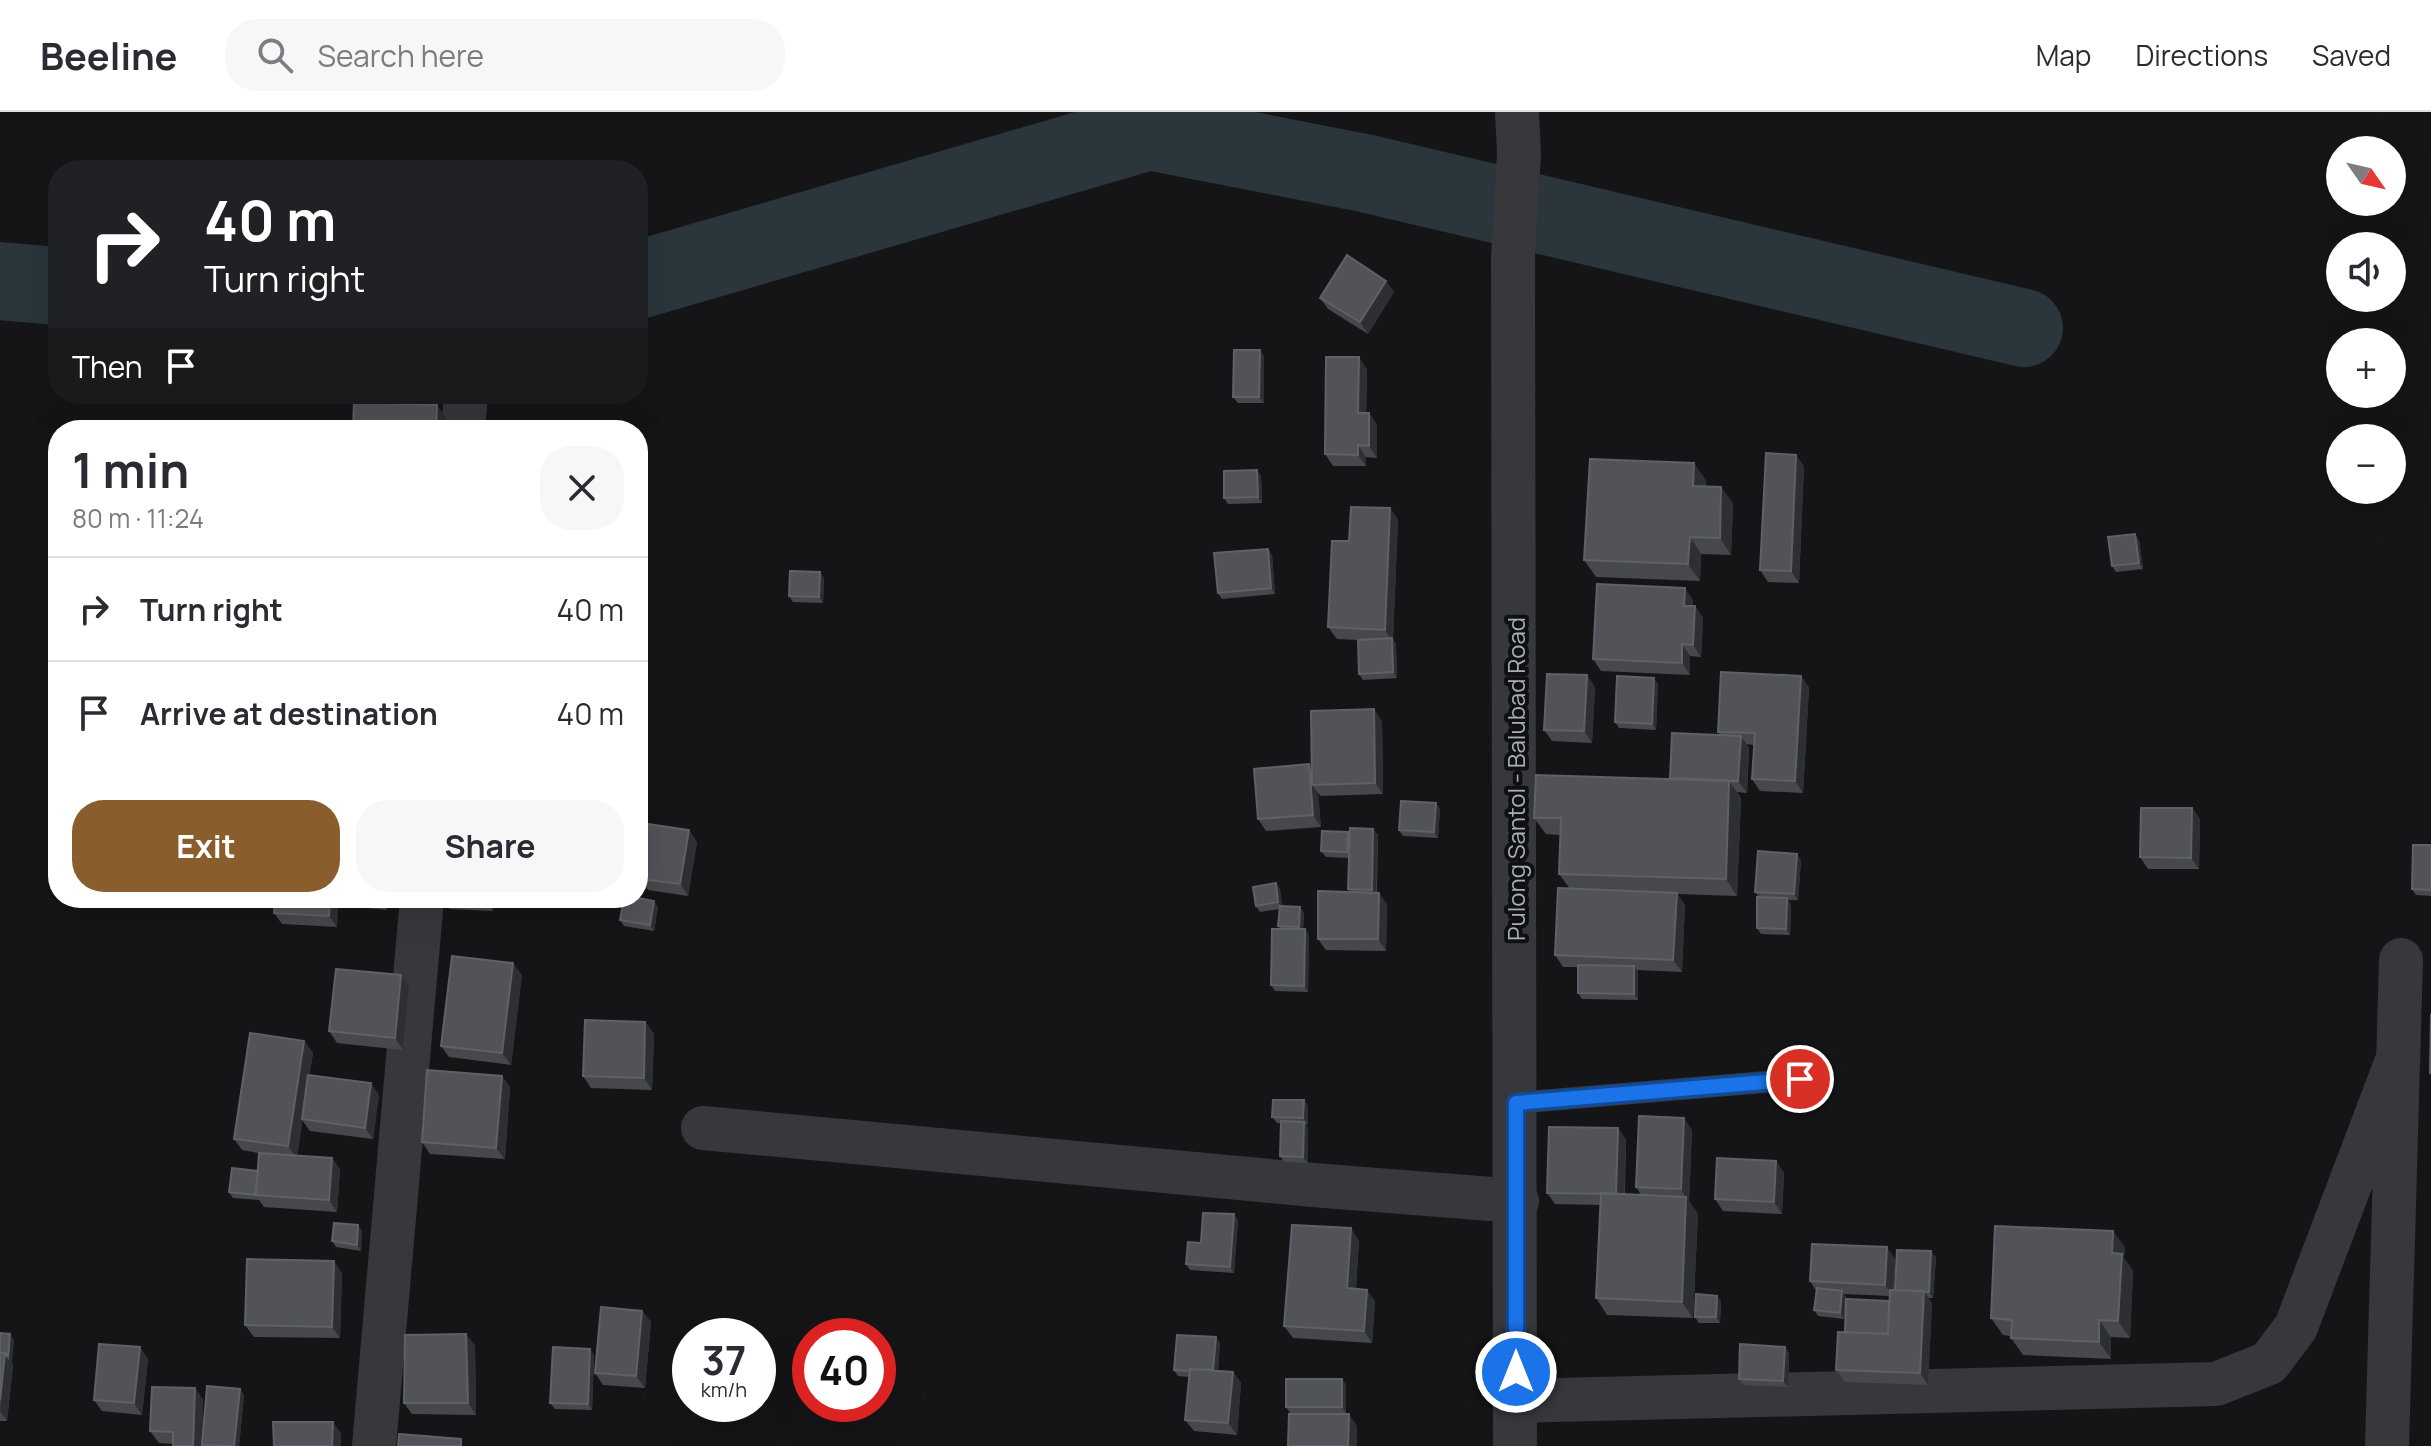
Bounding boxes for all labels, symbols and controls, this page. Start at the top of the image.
search box [225,19,785,91]
text: Beeline [40,29,177,81]
icon: search [253,33,297,77]
text: Search here [317,35,484,76]
text: Map [2036,36,2091,74]
text: Directions [2135,36,2268,74]
text: Saved [2312,36,2391,74]
north arrow [2326,136,2406,216]
map controls [2326,136,2406,504]
text: 40 m [204,181,336,258]
icon: right [72,192,176,296]
button: sound [2326,232,2406,312]
text: Turn right [204,254,365,303]
button: + [2326,328,2406,408]
icon: arrive [159,344,203,388]
text: Then [72,346,143,387]
button: − [2326,424,2406,504]
text: 1 min [72,437,189,502]
button: close [540,446,624,530]
text: 80 m · 11:24 [72,500,204,536]
icon: right [72,587,116,631]
text: Turn right [140,589,283,630]
text: 40 m [557,589,624,630]
street label: Pulong Santol - Balubad Road [1499,617,1532,941]
icon: arrive [72,691,116,735]
text: Arrive at destination [140,693,438,734]
text: 40 m [557,693,624,734]
button: Exit [72,800,340,892]
button: Share [356,800,624,892]
pin [1766,1045,1834,1113]
icon: arrive [1778,1057,1822,1101]
speed limit sign: 40 [792,1318,896,1422]
position arrow [1474,1330,1558,1414]
text: 37 [702,1332,746,1387]
text: km/h [701,1376,747,1403]

